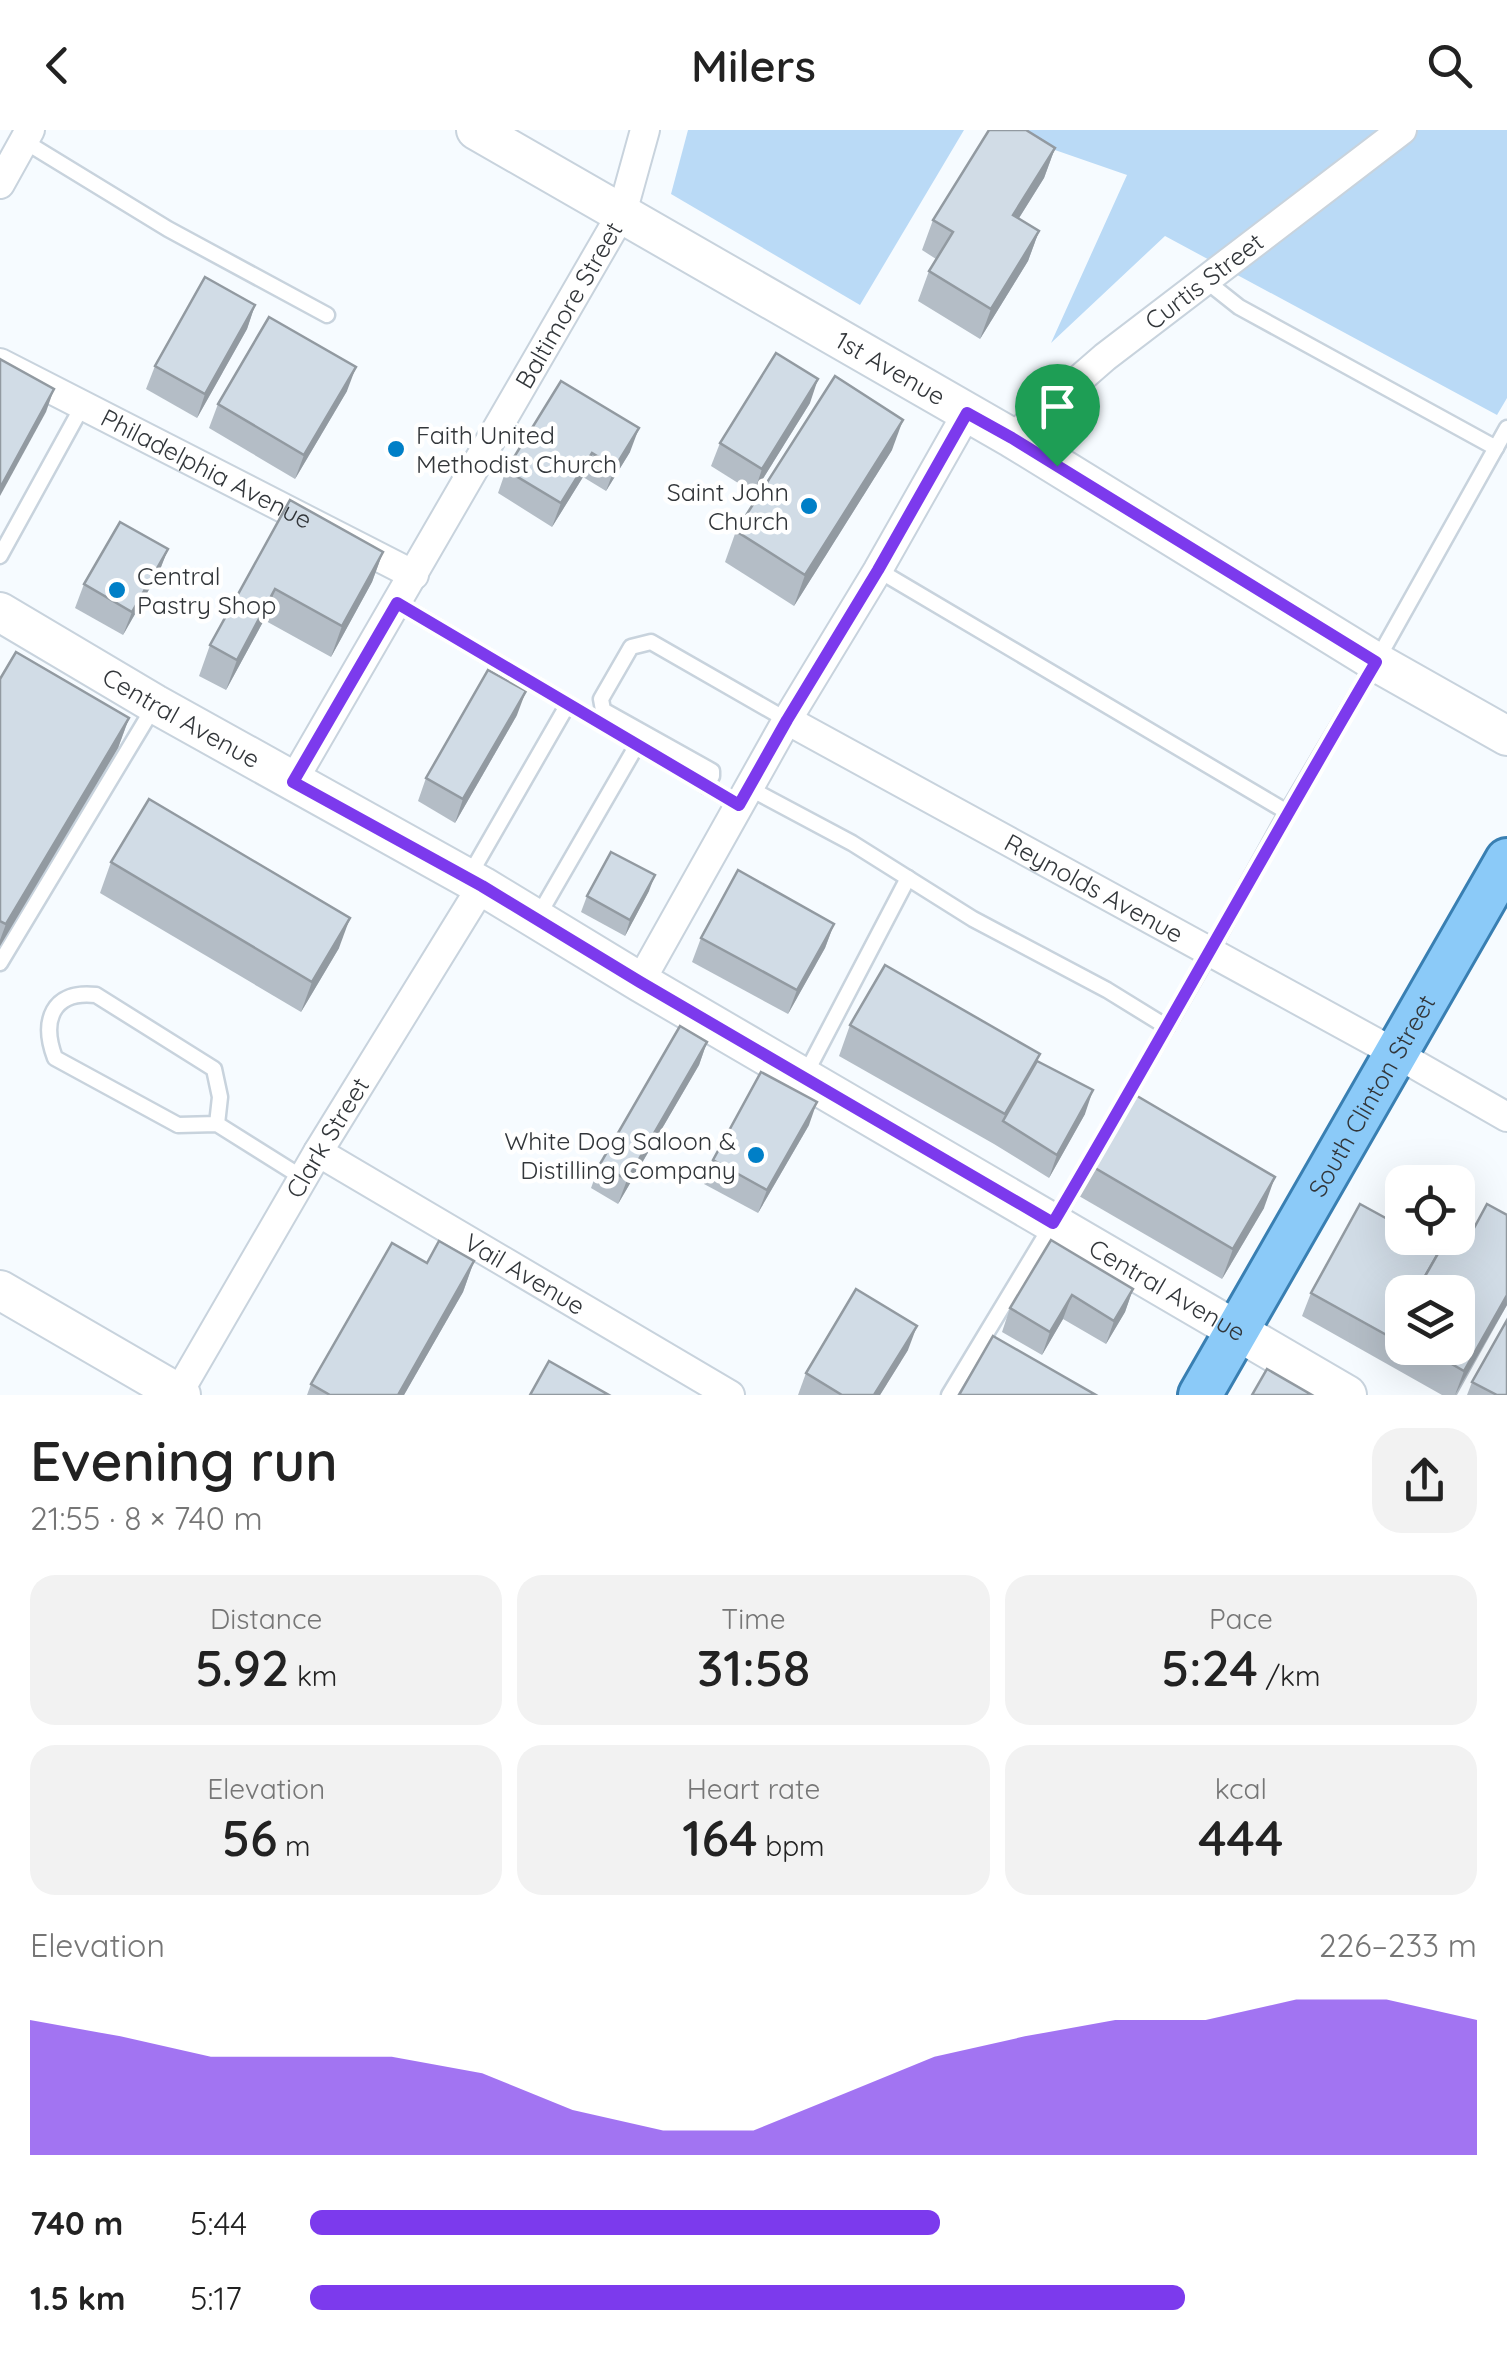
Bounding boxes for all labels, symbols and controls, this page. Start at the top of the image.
text: Milers [691,37,816,93]
icon: back [30,38,85,93]
icon: search [1422,38,1477,93]
street label: Baltimore Street [508,216,629,394]
street label: Curtis Street [1138,226,1269,336]
street label: 1st Avenue [830,324,951,412]
pin [1015,364,1100,467]
icon: arrive [1030,379,1085,434]
street label: Philadelphia Avenue [96,401,317,535]
place label: Faith United Methodist Church [416,419,617,479]
marker: Faith United Methodist Church [385,438,407,460]
place label: Saint John Church [667,476,789,536]
marker: Saint John Church [798,495,820,517]
place label: Central Pastry Shop [137,560,276,620]
marker: Central Pastry Shop [106,579,128,601]
street label: Central Avenue [97,660,266,774]
street label: Reynolds Avenue [999,826,1189,949]
street label: South Clinton Street [1301,989,1441,1202]
street label: Clark Street [279,1071,375,1203]
place label: White Dog Saloon & Distilling Company [504,1125,736,1185]
marker: White Dog Saloon & Distilling Company [745,1144,767,1166]
map controls [1385,1165,1475,1365]
button: locate [1385,1165,1475,1255]
street label: Vail Avenue [459,1226,591,1321]
street label: Central Avenue [1084,1232,1251,1347]
button: layers [1385,1275,1475,1365]
text: Evening run [30,1426,338,1495]
button: share [1372,1428,1477,1533]
text: 21:55 · 8 × 740 m [30,1498,263,1538]
text: Distance [210,1601,322,1636]
text: Time [721,1601,786,1636]
text: Pace [1209,1601,1273,1636]
text: 5.92 [195,1636,289,1699]
text: 31:58 [697,1636,810,1699]
text: 5:24 [1161,1636,1258,1699]
text: km [289,1658,337,1693]
text: /km [1258,1658,1321,1693]
text: Elevation [207,1771,325,1806]
text: Heart rate [687,1771,820,1806]
text: kcal [1215,1771,1267,1806]
text: 56 [222,1806,277,1869]
text: 164 [682,1806,758,1869]
text: 444 [1198,1806,1283,1869]
text: m [277,1828,311,1863]
text: bpm [758,1828,825,1863]
text: Elevation [30,1925,165,1965]
text: 226–233 m [1319,1925,1477,1965]
text: 740 m [30,2203,123,2243]
text: 5:44 [190,2203,247,2243]
text: 1.5 km [30,2278,126,2318]
text: 5:17 [190,2278,242,2318]

